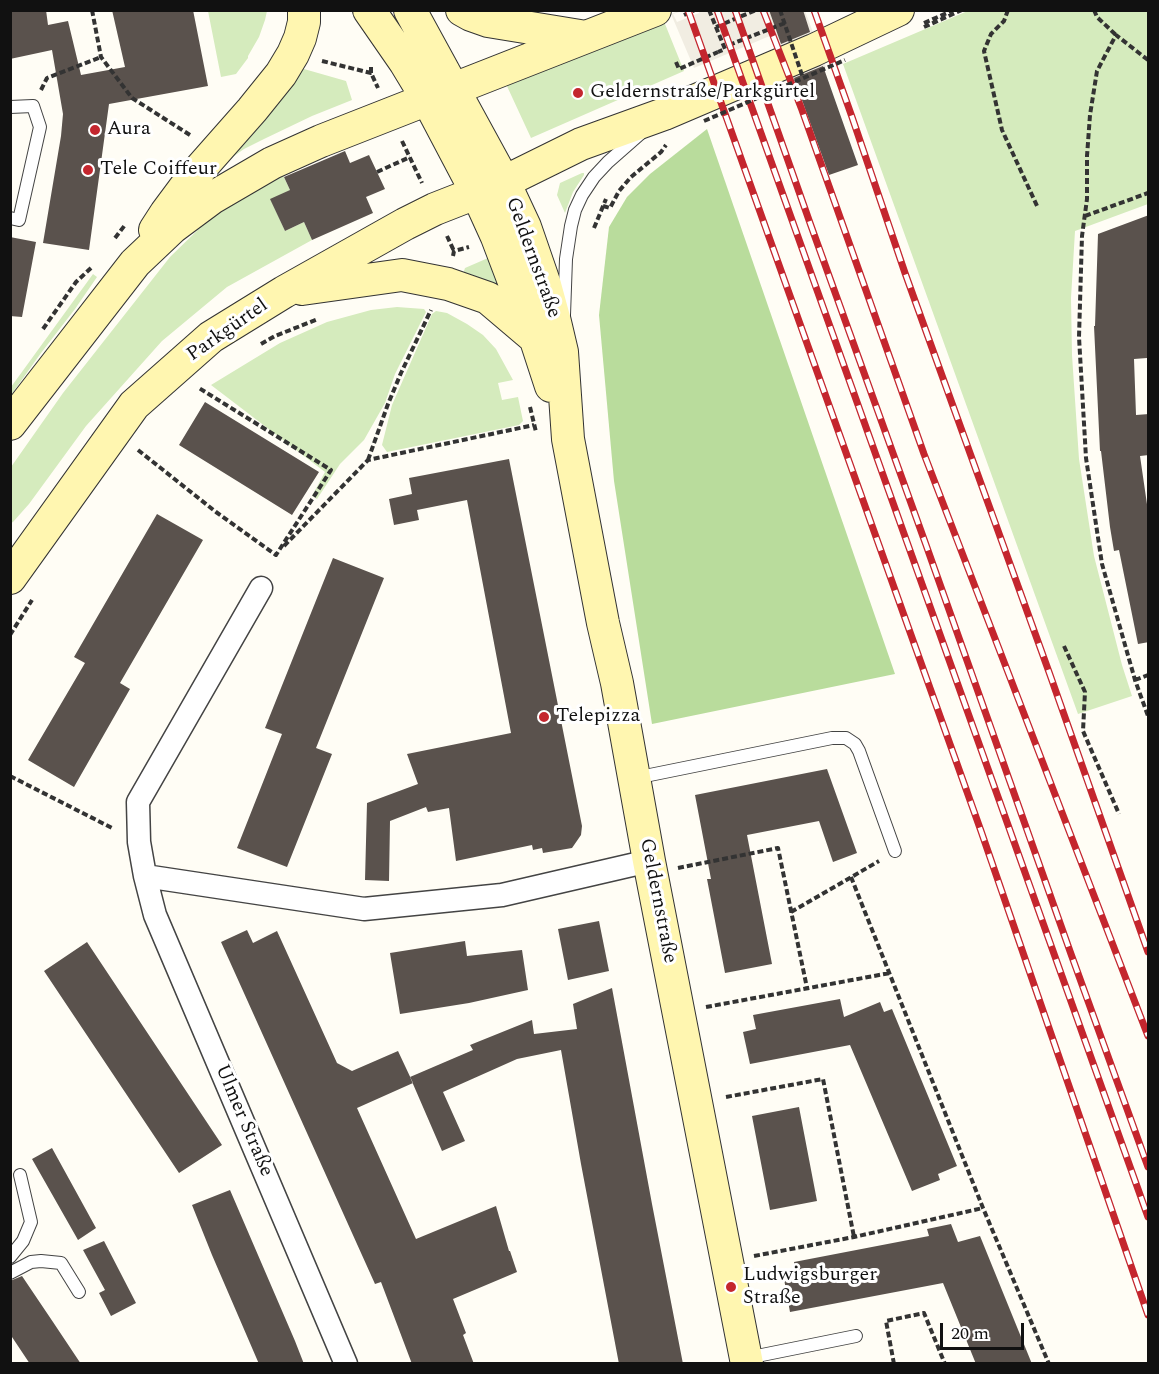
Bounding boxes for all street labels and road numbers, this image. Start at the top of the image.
street label: Geldernstraße [499,194,565,322]
street label: Parkgürtel [183,294,273,368]
street label: Geldernstraße [633,837,681,965]
street label: Ulmer Straße [209,1061,277,1181]

